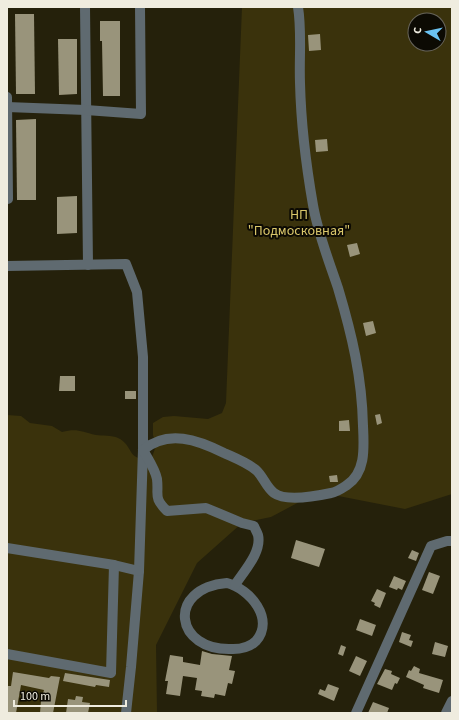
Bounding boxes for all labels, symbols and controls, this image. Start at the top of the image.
north arrow [407,12,447,52]
text: С [410,26,426,35]
park label: НП "Подмосковная" [248,205,350,241]
scale bar [14,682,126,708]
text: 100 m [20,688,50,705]

